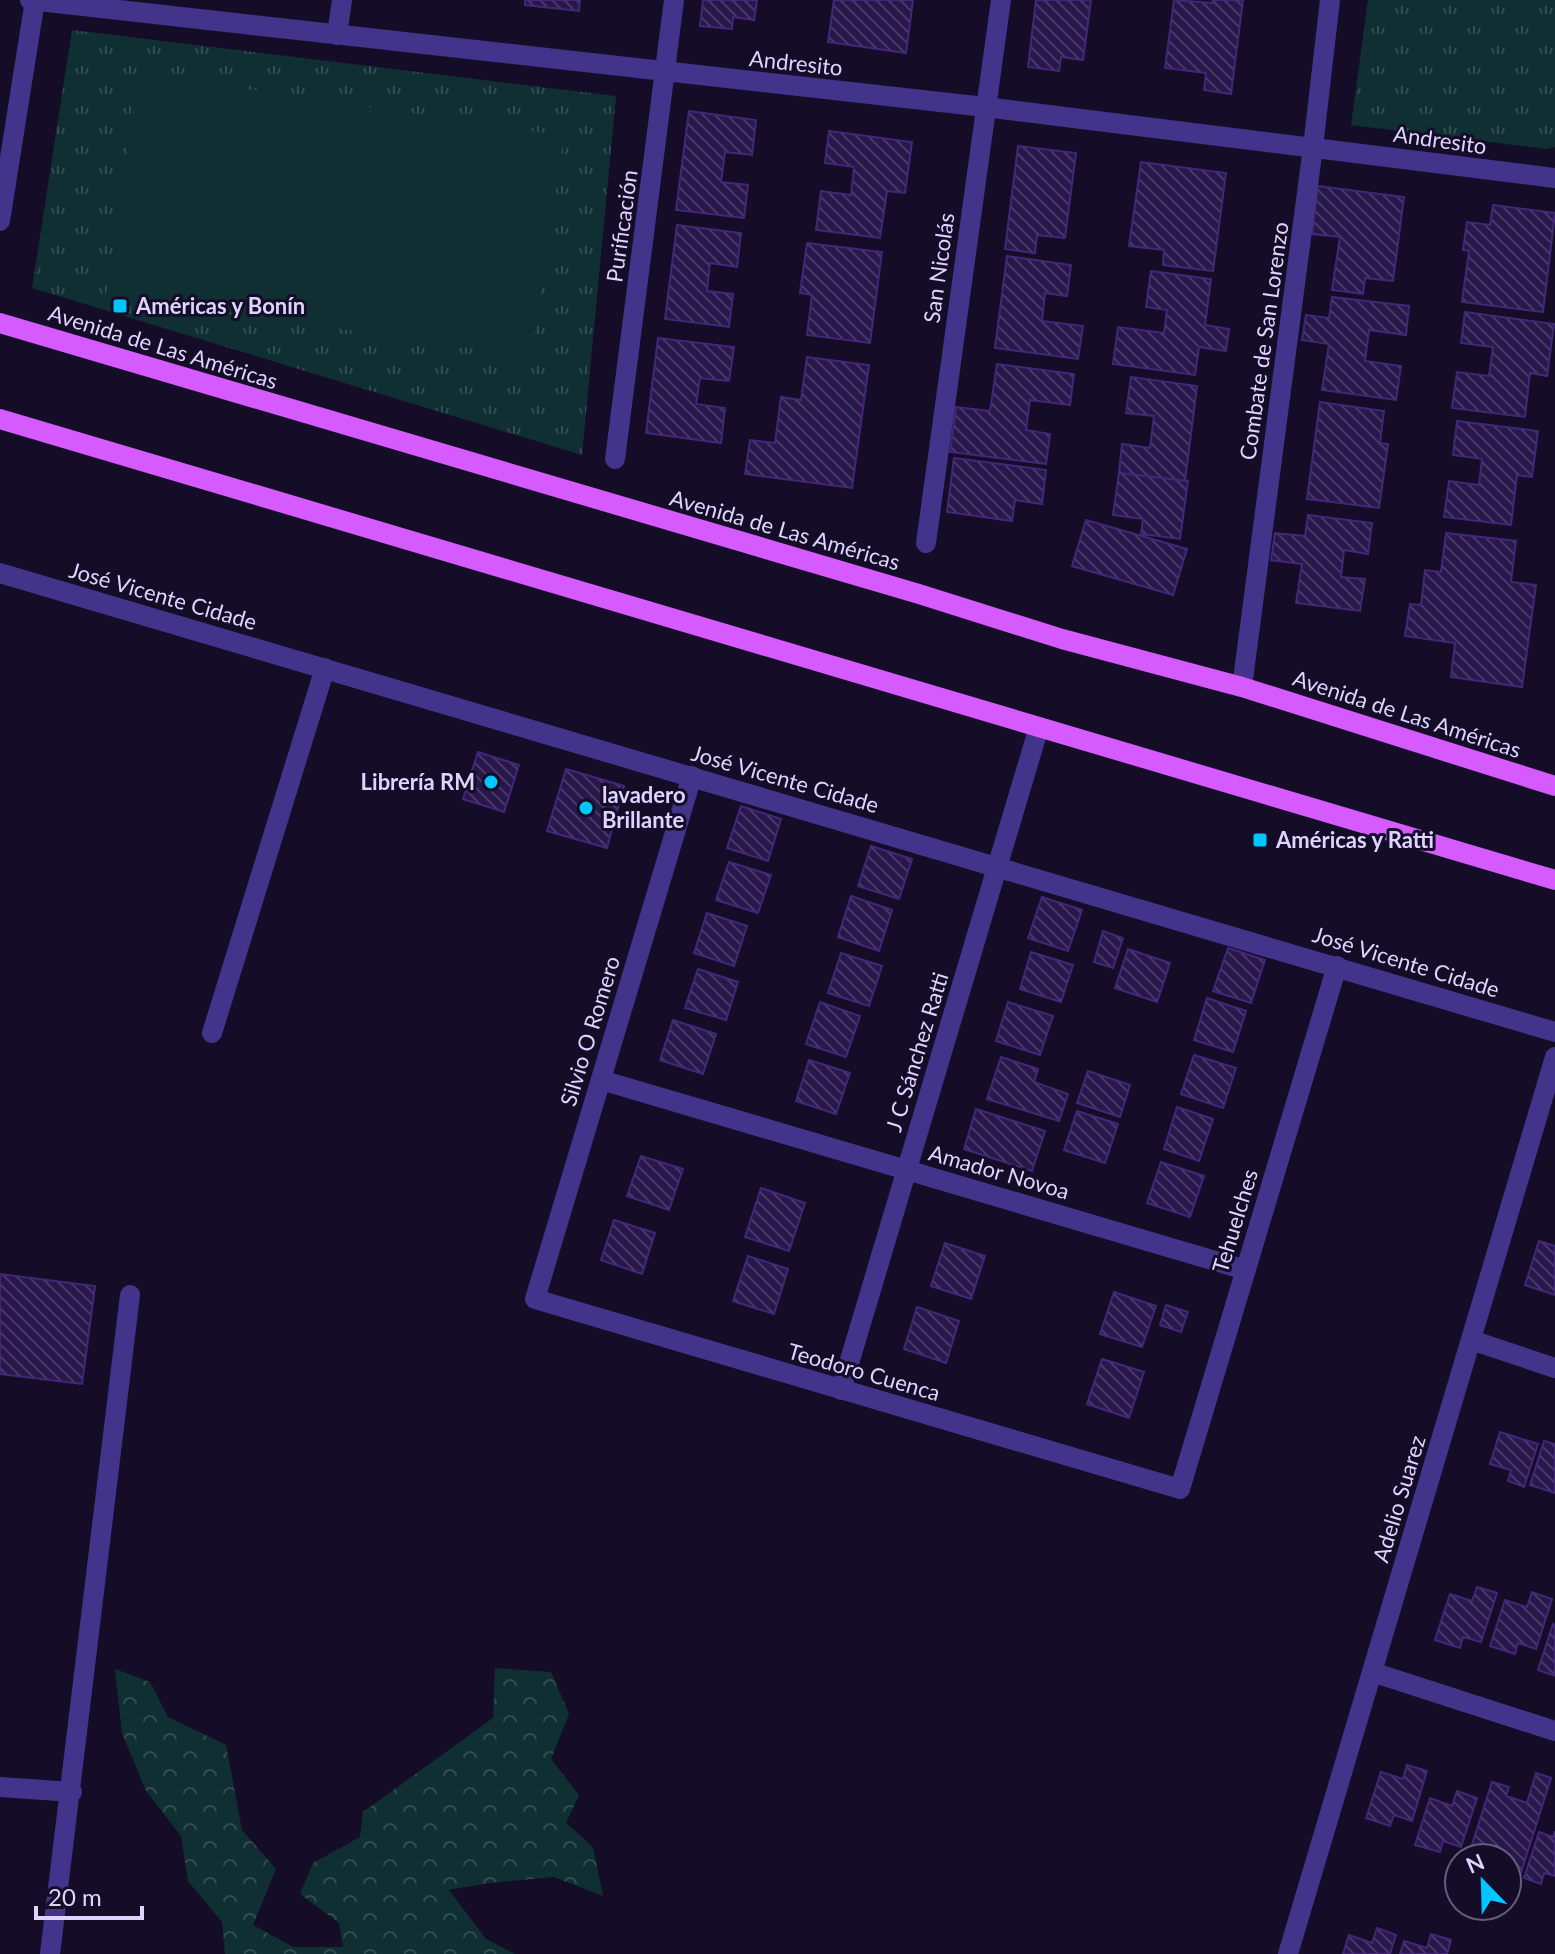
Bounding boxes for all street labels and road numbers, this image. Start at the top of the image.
street label: Andresito [748,44,844,81]
street label: Andresito [1392,120,1488,159]
street label: Purificación [600,168,643,284]
street label: San Nicolás [917,211,960,325]
street label: Combate de San Lorenzo [1233,220,1294,462]
street label: Avenida de Las Américas [45,299,281,394]
street label: Avenida de Las Américas [667,484,903,575]
street label: José Vicente Cidade [66,556,260,635]
street label: Avenida de Las Américas [1290,664,1525,763]
street label: José Vicente Cidade [688,739,882,818]
street label: José Vicente Cidade [1310,920,1503,1003]
street label: Silvio O Romero [554,953,625,1109]
street label: J C Sánchez Ratti [879,969,954,1135]
street label: Amador Novoa [926,1139,1073,1204]
street label: Tehuelches [1206,1166,1263,1276]
street label: Teodoro Cuenca [785,1337,943,1406]
street label: Adelio Suarez [1366,1432,1431,1566]

